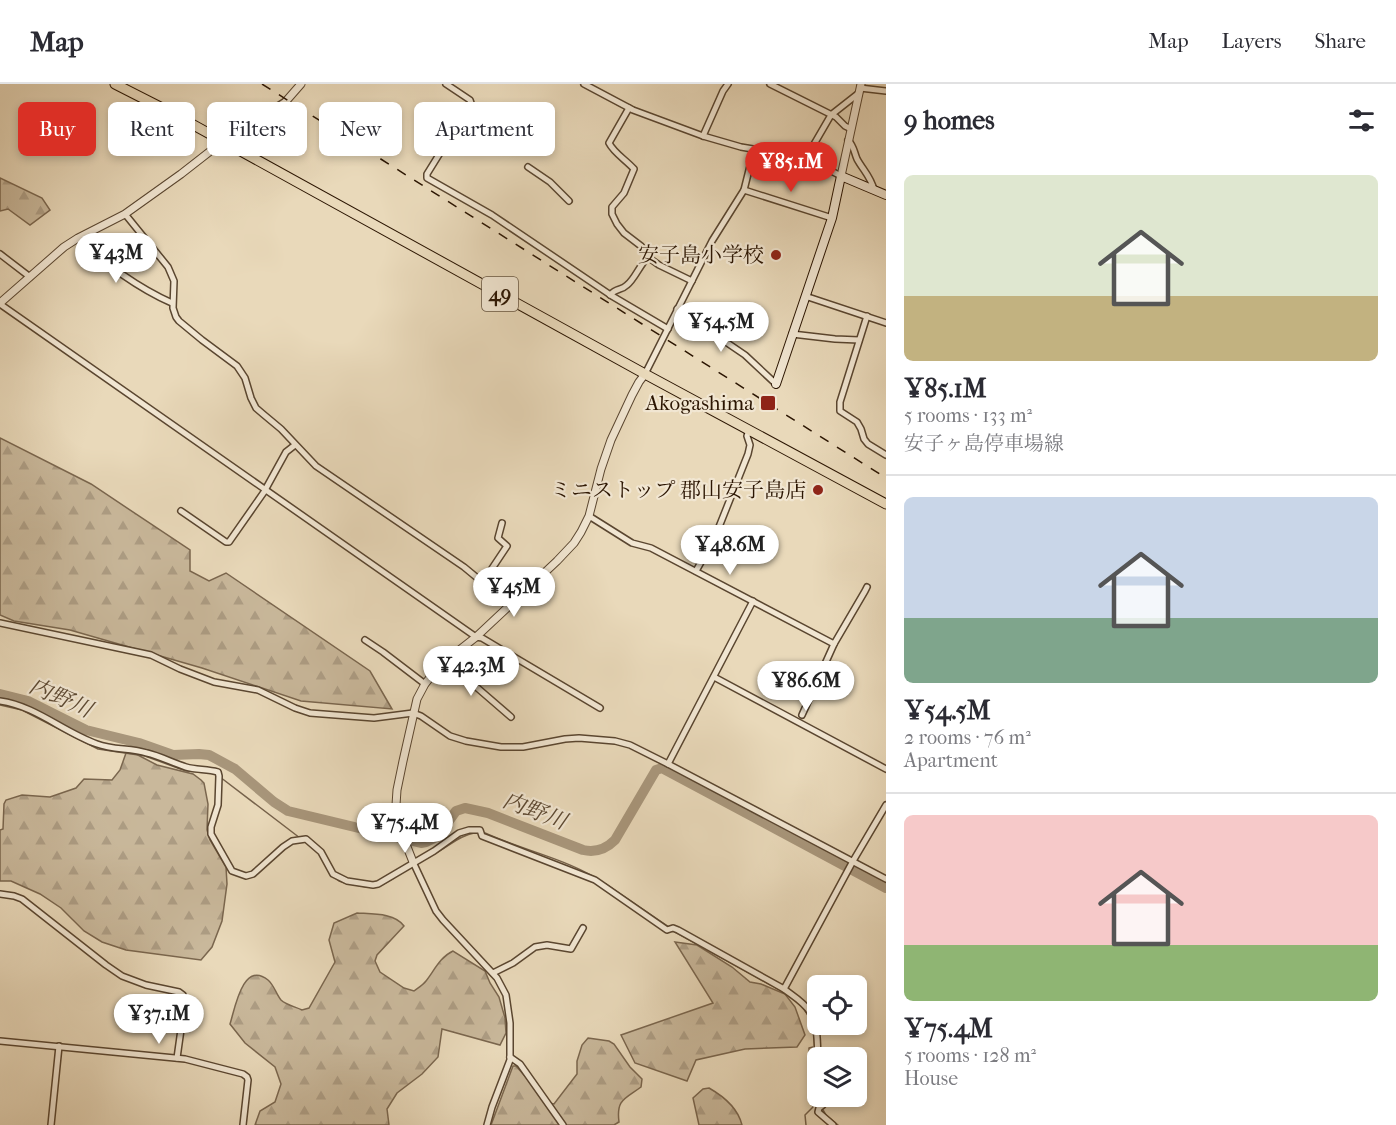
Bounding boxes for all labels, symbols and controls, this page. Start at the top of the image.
text: Map [30,25,84,58]
text: Map [1148,29,1189,53]
text: Layers [1222,29,1281,53]
text: Share [1314,29,1366,53]
chip: Buy [18,102,96,156]
chip: Rent [108,102,195,156]
chip: Filters [207,102,307,156]
chip: New [319,102,402,156]
chip: Apartment [414,102,555,156]
icon: filters [1345,104,1378,137]
text: 9 homes [904,105,995,136]
pin: ¥85.1M [742,142,840,193]
text: ¥85.1M [759,150,823,173]
icon: home [1087,214,1195,322]
pin: ¥43M [80,233,152,284]
text: ¥43M [89,241,143,264]
place label: 安子島小学校 [638,243,764,267]
marker: 安子島小学校 [769,248,783,262]
road number: 49 [482,277,518,311]
pin: ¥54.5M [672,302,770,353]
text: ¥54.5M [688,310,754,333]
text: ¥85.1M [904,373,987,404]
place label: Akogashima [644,391,754,415]
marker: Akogashima [759,394,777,412]
text: 5 rooms · 133 m² [904,404,1032,427]
text: 安子ヶ島停車場線 [904,432,1064,455]
place label: ミニストップ 郡山安子島店 [550,478,806,502]
marker: ミニストップ 郡山安子島店 [811,483,825,497]
pin: ¥48.6M [681,525,779,576]
text: ¥48.6M [695,533,765,556]
icon: home [1087,536,1195,644]
pin: ¥45M [478,567,550,618]
text: ¥45M [487,575,541,598]
pin: ¥42.3M [422,646,520,697]
text: ¥42.3M [437,654,505,677]
pin: ¥86.6M [757,661,855,712]
text: ¥86.6M [771,669,841,692]
water label: 内野川 [25,673,98,724]
text: ¥54.5M [904,695,990,726]
text: 2 rooms · 76 m² [904,726,1031,749]
text: Apartment [904,749,998,772]
water label: 内野川 [499,787,572,836]
pin: ¥75.4M [356,803,454,854]
text: ¥75.4M [371,811,439,834]
icon: home [1087,854,1195,962]
map controls [807,975,867,1107]
button: locate [807,975,867,1035]
pin: ¥37.1M [110,994,208,1045]
text: ¥37.1M [128,1002,190,1025]
text: ¥75.4M [904,1013,993,1044]
text: 5 rooms · 128 m² [904,1044,1036,1067]
button: layers [807,1047,867,1107]
text: House [904,1067,958,1090]

